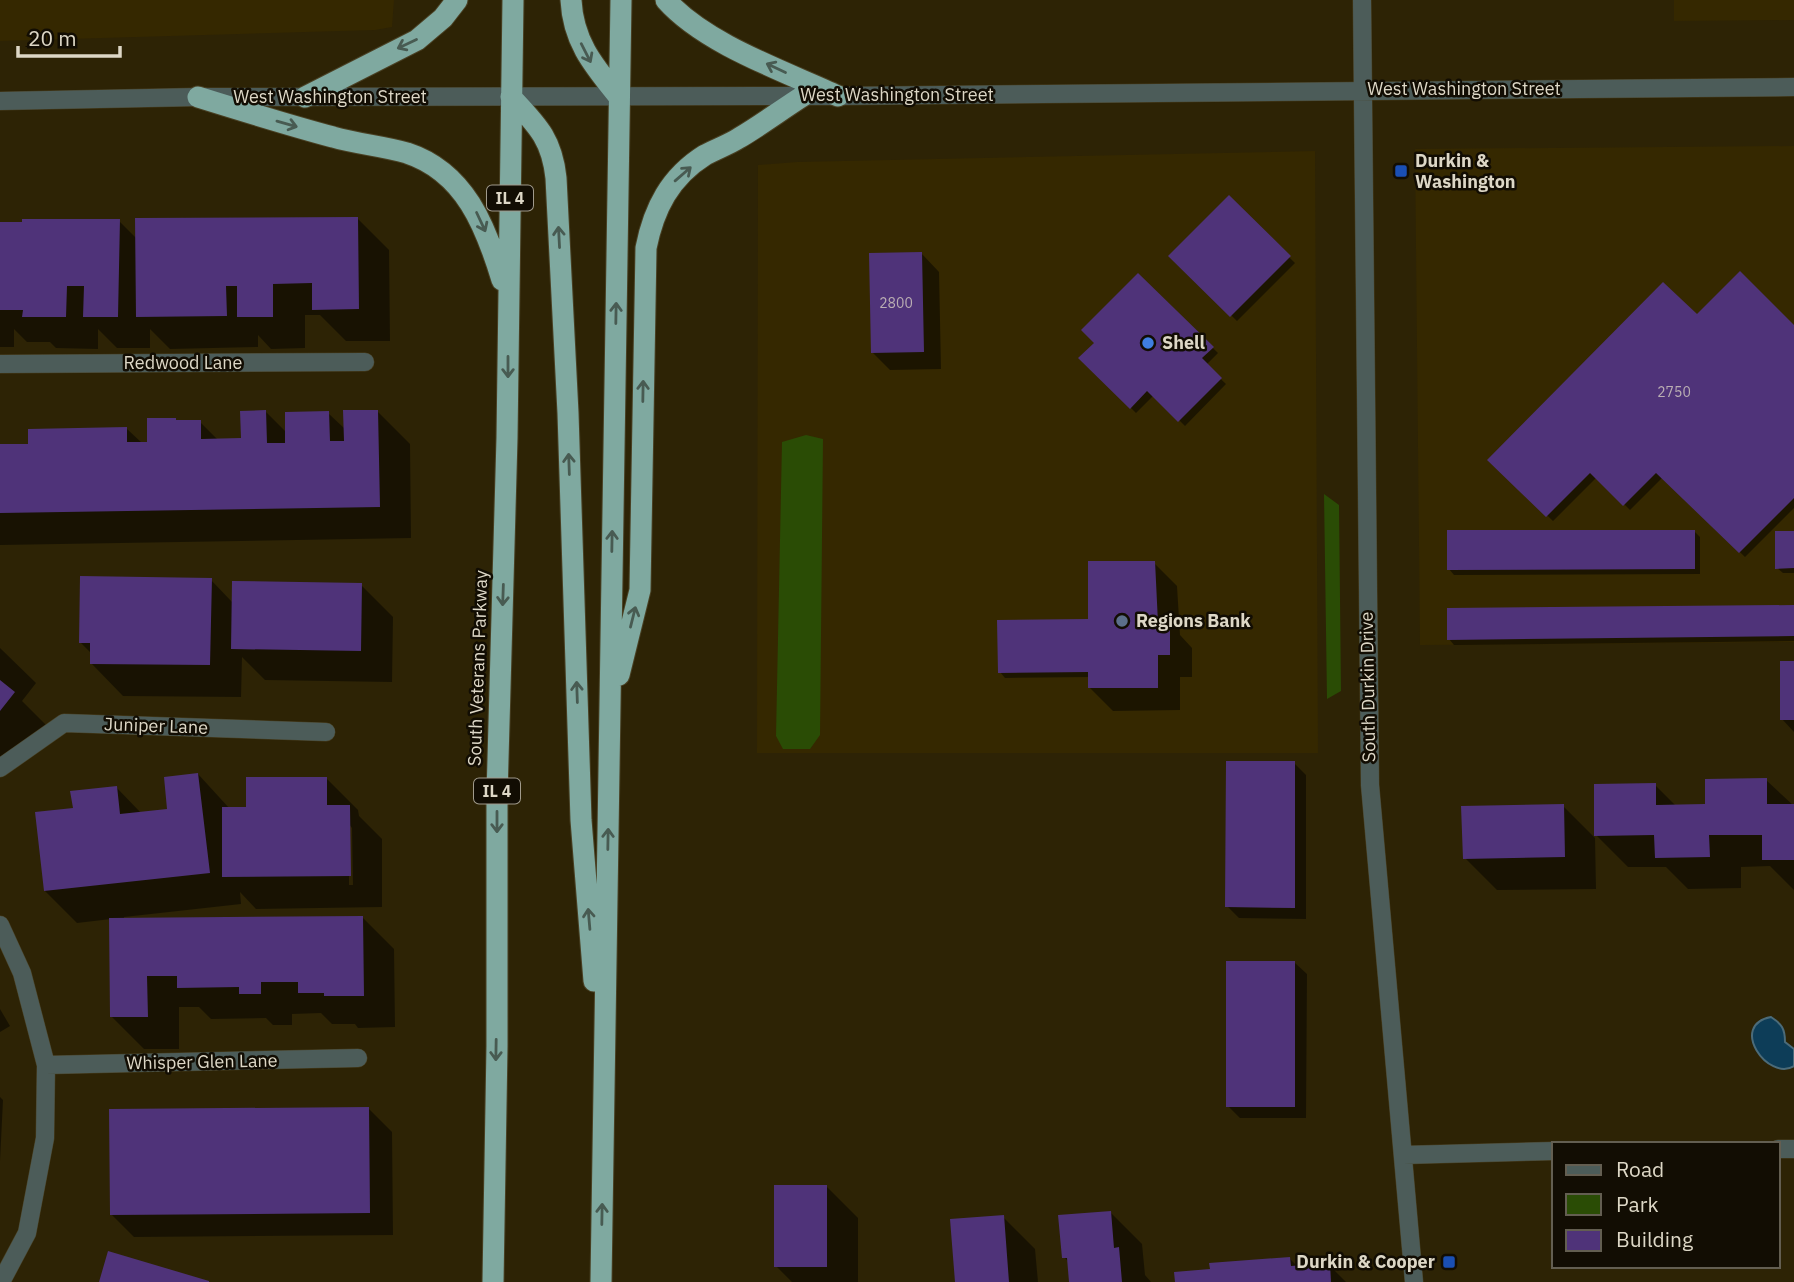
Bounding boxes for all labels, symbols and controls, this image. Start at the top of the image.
scale bar [18,14,119,58]
text: 20 m [28,24,77,52]
one-way arrow [397,38,418,52]
one-way arrow [580,42,594,62]
one-way arrow [766,60,787,74]
street label: West Washington Street [1367,77,1561,100]
street label: West Washington Street [800,83,994,106]
street label: West Washington Street [233,85,427,108]
one-way arrow [276,118,298,131]
place label: Durkin & Washington [1415,149,1516,193]
marker: Durkin & Washington [1393,163,1409,179]
one-way arrow [673,166,691,182]
road number: IL 4 [487,186,533,210]
one-way arrow [475,211,488,232]
one-way arrow [553,226,566,249]
house number: 2800 [879,294,913,312]
one-way arrow [609,302,622,325]
place label: Shell [1162,331,1205,354]
marker: Shell [1140,335,1156,351]
street label: Redwood Lane [124,351,243,374]
one-way arrow [501,356,515,379]
one-way arrow [637,379,650,402]
house number: 2750 [1657,383,1691,401]
one-way arrow [563,453,576,476]
one-way arrow [605,530,619,553]
street label: South Veterans Parkway [463,570,492,766]
one-way arrow [496,583,509,606]
one-way arrow [627,606,640,629]
place label: Regions Bank [1136,609,1251,632]
street label: South Durkin Drive [1355,611,1380,763]
marker: Regions Bank [1114,613,1130,629]
one-way arrow [570,680,583,703]
street label: Juniper Lane [104,712,209,739]
road number: IL 4 [474,778,520,804]
one-way arrow [490,810,504,833]
one-way arrow [601,828,614,851]
one-way arrow [582,908,595,930]
one-way arrow [490,1038,503,1061]
street label: Whisper Glen Lane [126,1049,278,1074]
legend [1552,1142,1780,1268]
text: Road [1616,1155,1664,1183]
text: Park [1616,1190,1659,1218]
one-way arrow [595,1203,609,1226]
text: Building [1616,1225,1693,1253]
place label: Durkin & Cooper [1296,1250,1435,1273]
marker: Durkin & Cooper [1441,1254,1457,1270]

